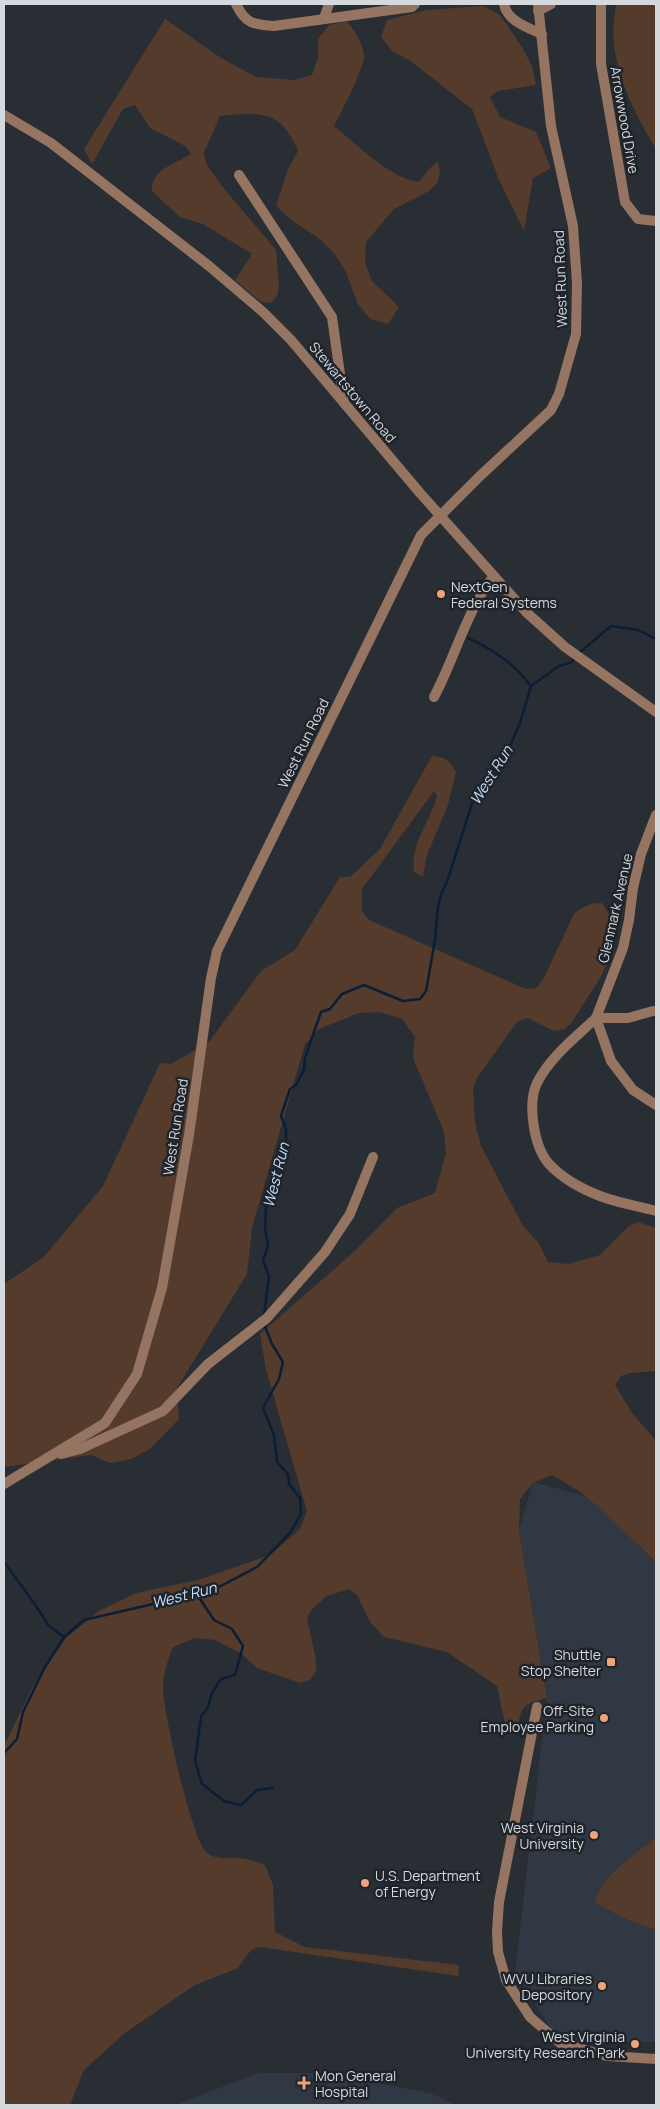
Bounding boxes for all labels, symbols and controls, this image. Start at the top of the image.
street label: Arrowwood Drive [606,65,644,175]
street label: West Run Road [549,230,571,328]
street label: Stewartstown Road [305,338,401,446]
place label: NextGen Federal Systems [451,577,557,612]
marker: NextGen Federal Systems [435,588,447,600]
street label: West Run Road [273,695,333,791]
water label: West Run [465,741,518,809]
street label: Glenmark Avenue [593,851,637,965]
street label: West Run Road [158,1077,192,1177]
water label: West Run [258,1139,294,1210]
water label: West Run [149,1577,220,1613]
place label: Shuttle Stop Shelter [521,1645,601,1680]
marker: Shuttle Stop Shelter [605,1656,617,1668]
place label: Off-Site Employee Parking [481,1701,594,1736]
marker: Off-Site Employee Parking [598,1712,610,1724]
place label: West Virginia University [501,1818,585,1853]
marker: West Virginia University [588,1829,600,1841]
place label: U.S. Department of Energy [375,1866,481,1901]
marker: U.S. Department of Energy [359,1877,371,1889]
place label: WVU Libraries Depository [503,1969,593,2004]
marker: WVU Libraries Depository [596,1980,608,1992]
place label: West Virginia University Research Park [466,2027,626,2062]
marker: West Virginia University Research Park [629,2038,641,2050]
place label: Mon General Hospital [315,2066,396,2101]
marker: Mon General Hospital [297,2076,311,2090]

